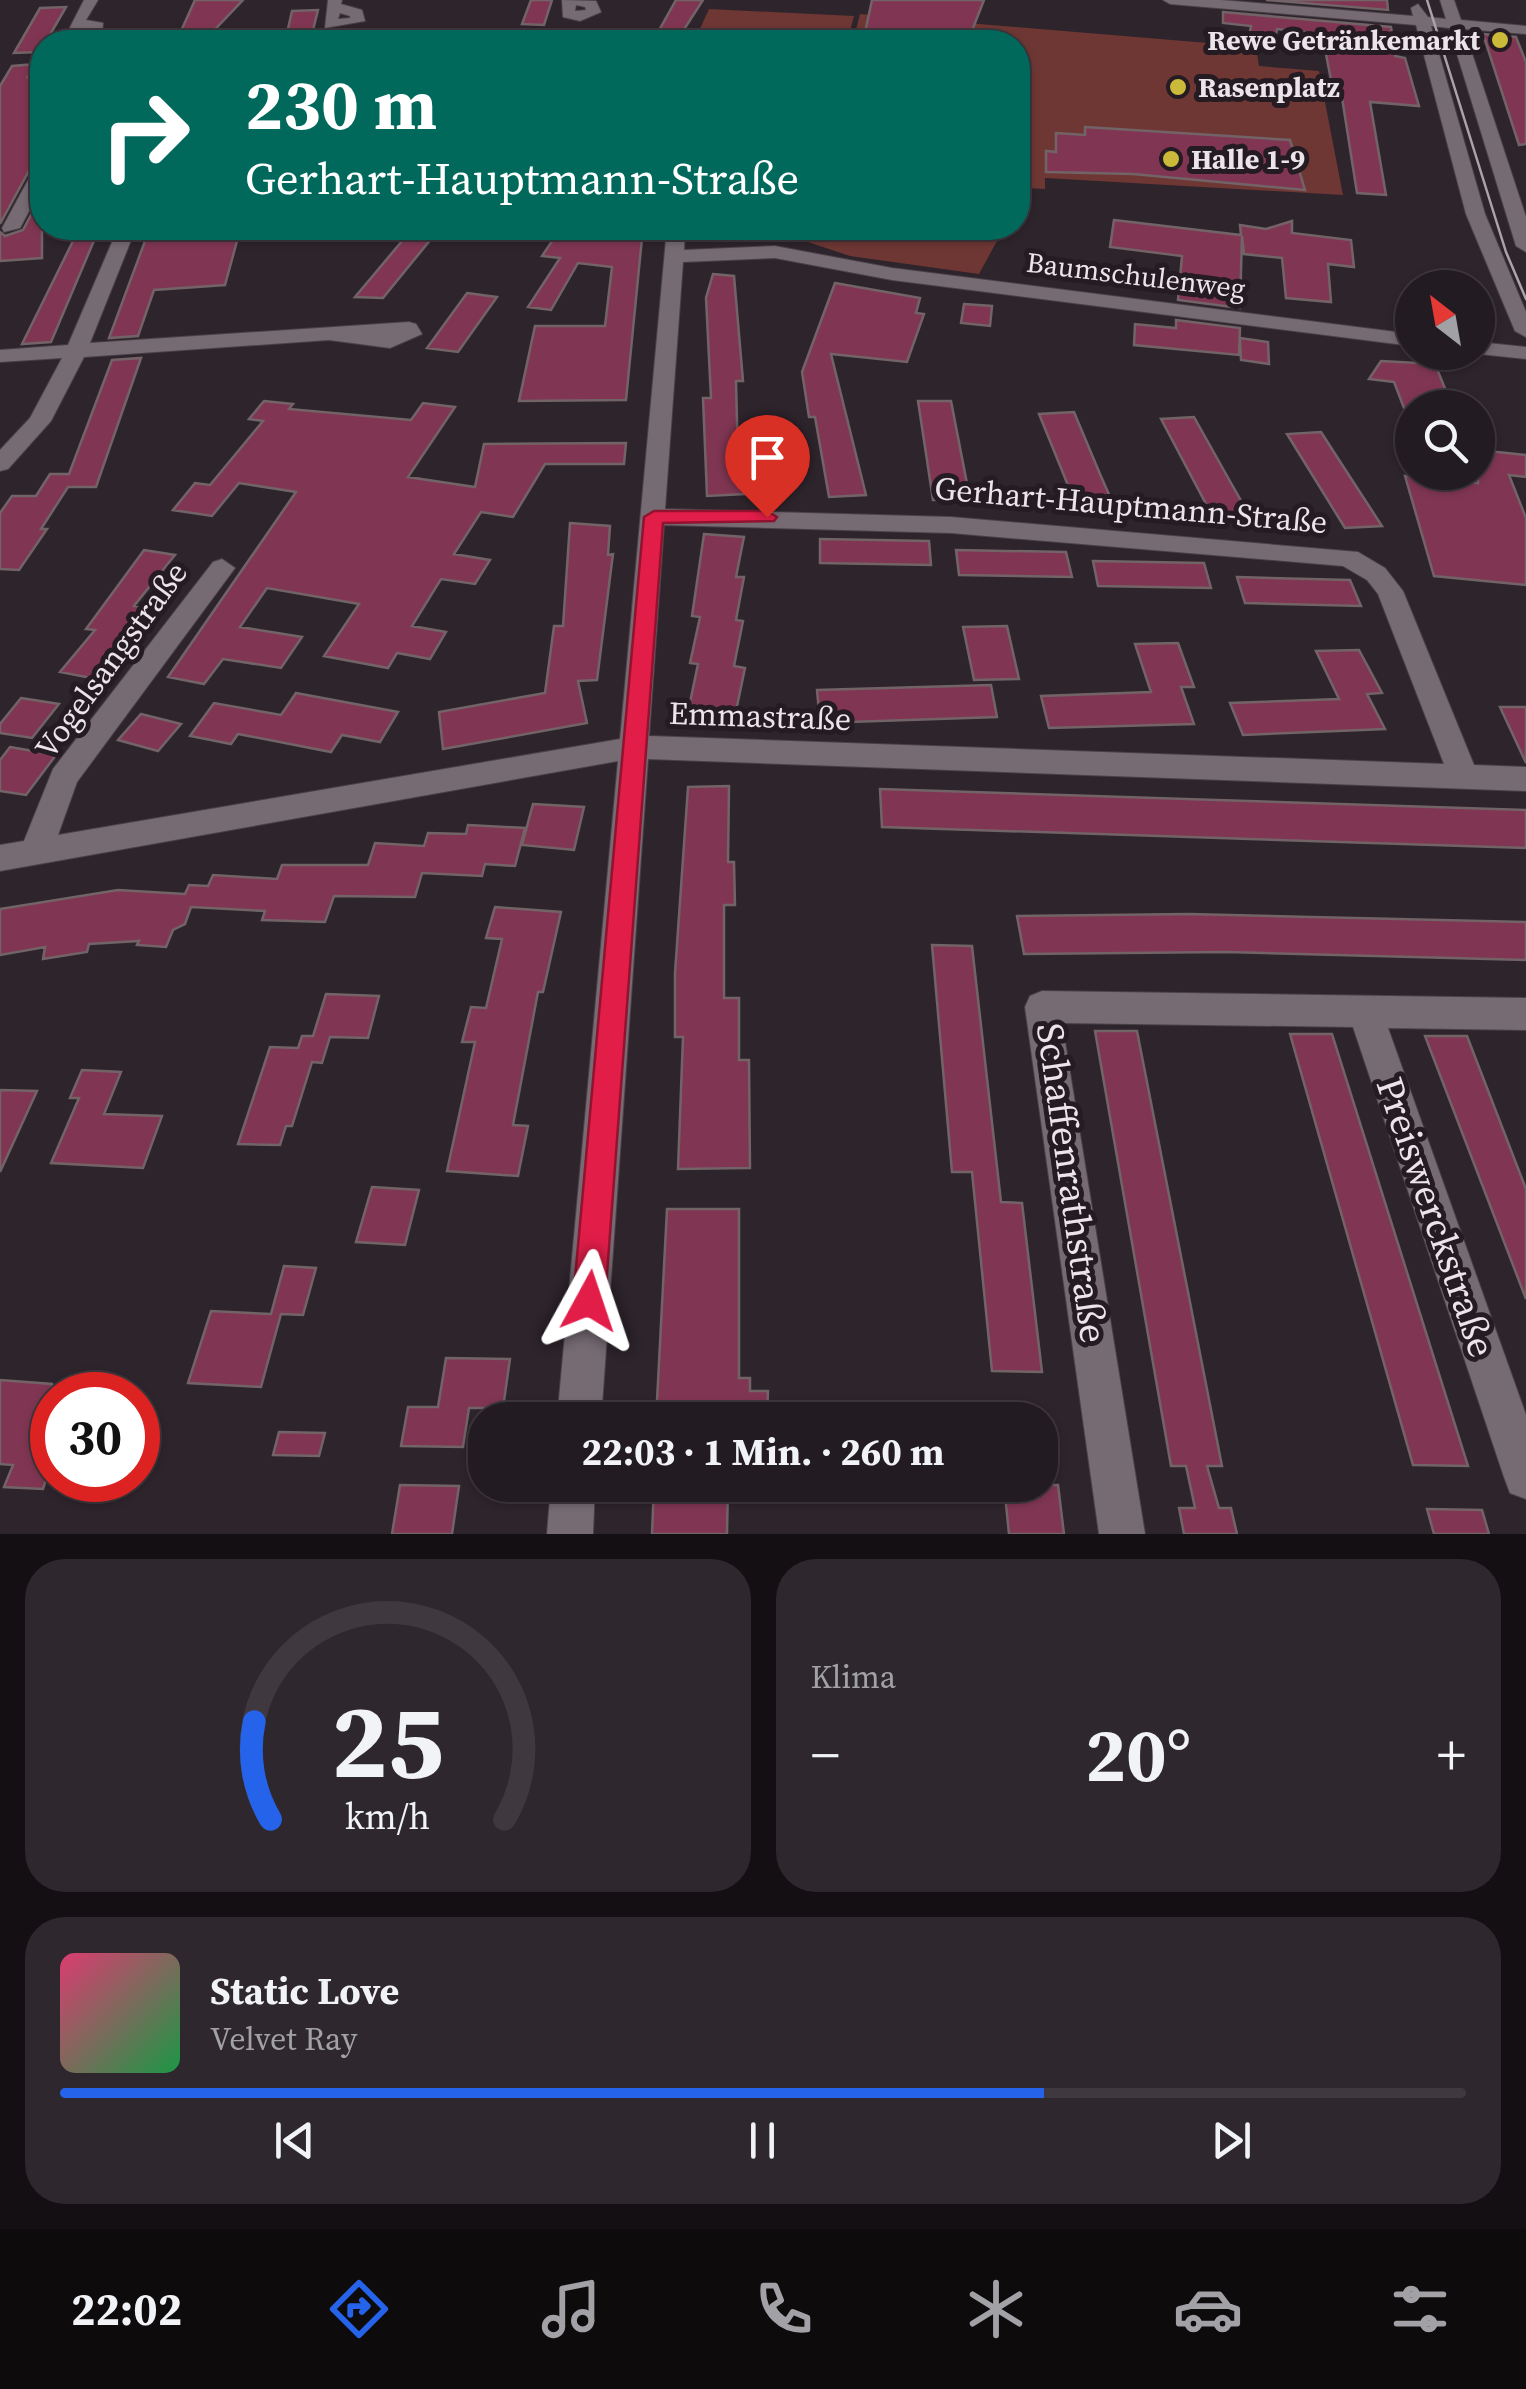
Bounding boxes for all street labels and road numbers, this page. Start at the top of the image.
street label: Baumschulenweg [1024,243,1248,307]
street label: Gerhart-Hauptmann-Straße [933,466,1329,544]
street label: Vogelsangstraße [25,553,197,767]
street label: Emmastraße [668,691,852,741]
street label: Schaffenrathstraße [1024,1020,1120,1346]
street label: Preiswerckstraße [1364,1070,1508,1364]

